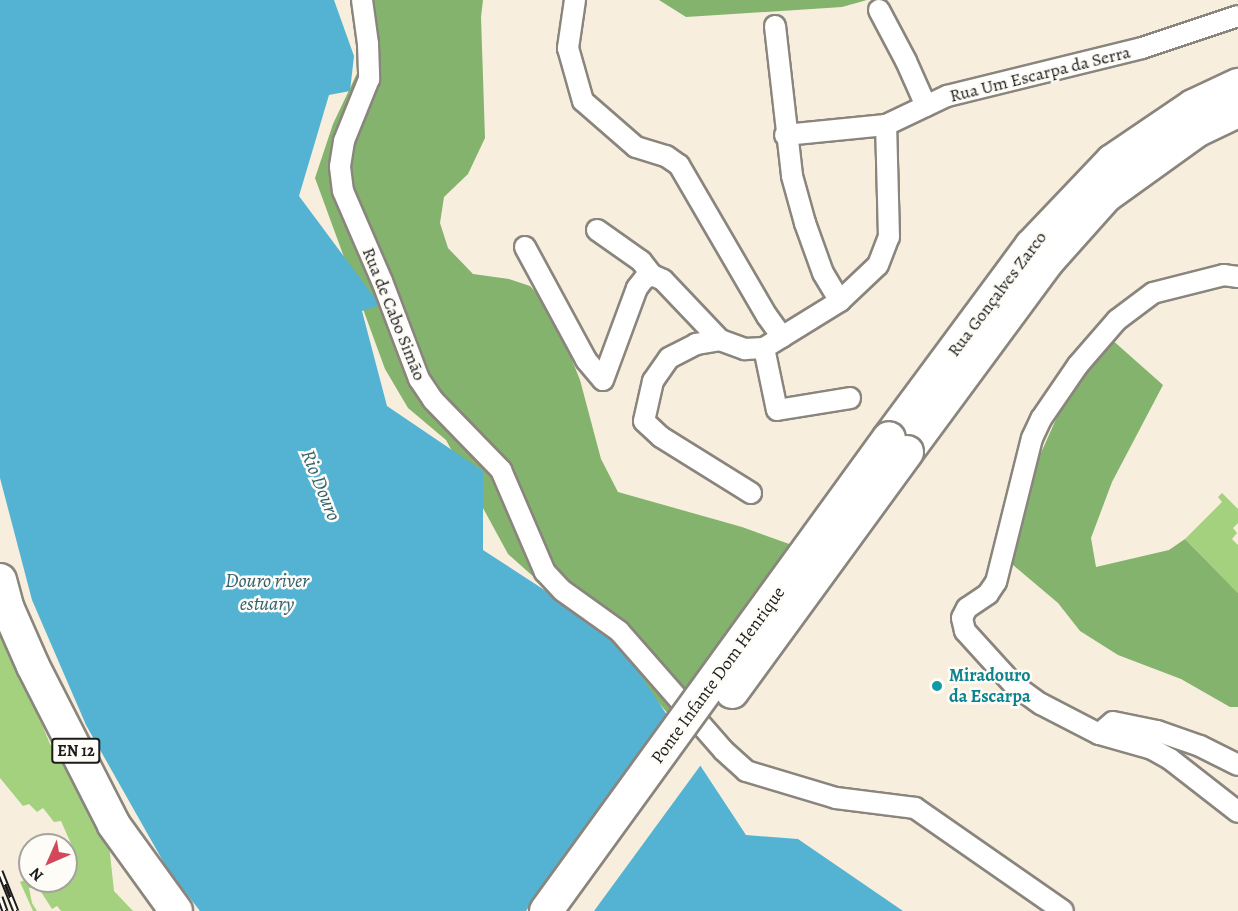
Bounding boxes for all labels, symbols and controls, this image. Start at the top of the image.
street label: Rua Um Escarpa da Serra [947,41,1133,107]
street label: Rua Gonçalves Zarco [943,227,1051,361]
street label: Rua de Cabo Simão [357,244,431,384]
water label: Rio Douro [296,446,346,524]
water label: Douro river estuary [225,568,309,615]
street label: Ponte Infante Dom Henrique [646,582,790,768]
place label: Miradouro da Escarpa [949,665,1031,708]
marker: Miradouro da Escarpa [930,679,944,693]
road number: EN 12 [50,738,101,764]
north arrow [18,833,78,893]
text: N [25,862,49,886]

